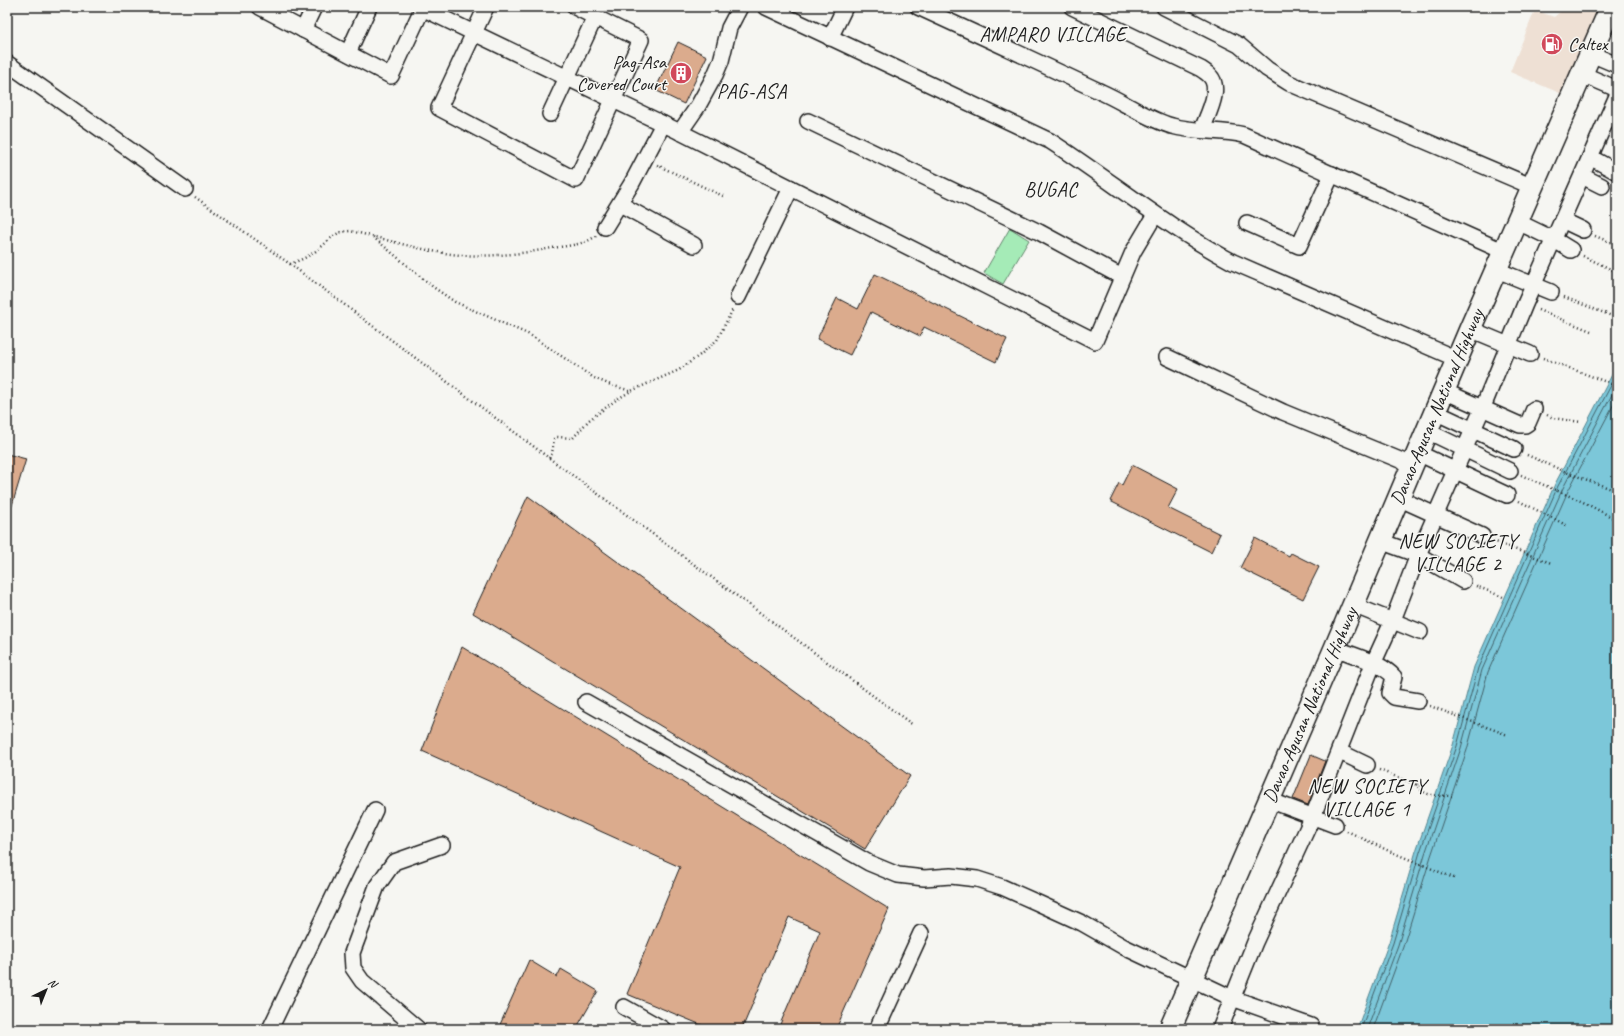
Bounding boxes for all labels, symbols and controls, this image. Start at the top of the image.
district label: AMPARO VILLAGE [979,22,1128,47]
fuel station icon: Caltex [1539,31,1565,57]
place label: Caltex [1568,32,1609,56]
place label: Pag-Asa Covered Court [577,50,668,96]
building icon: Pag-Asa Covered Court [668,60,694,86]
district label: PAG-ASA [717,79,787,104]
district label: BUGAC [1024,177,1079,202]
street label: Davao-Agusan National Highway [1385,304,1490,508]
district label: NEW SOCIETY VILLAGE 2 [1398,529,1520,577]
street label: Davao-Agusan National Highway [1258,602,1363,806]
district label: NEW SOCIETY VILLAGE 1 [1307,774,1429,822]
north arrow [26,970,66,1010]
text: N [46,975,62,992]

